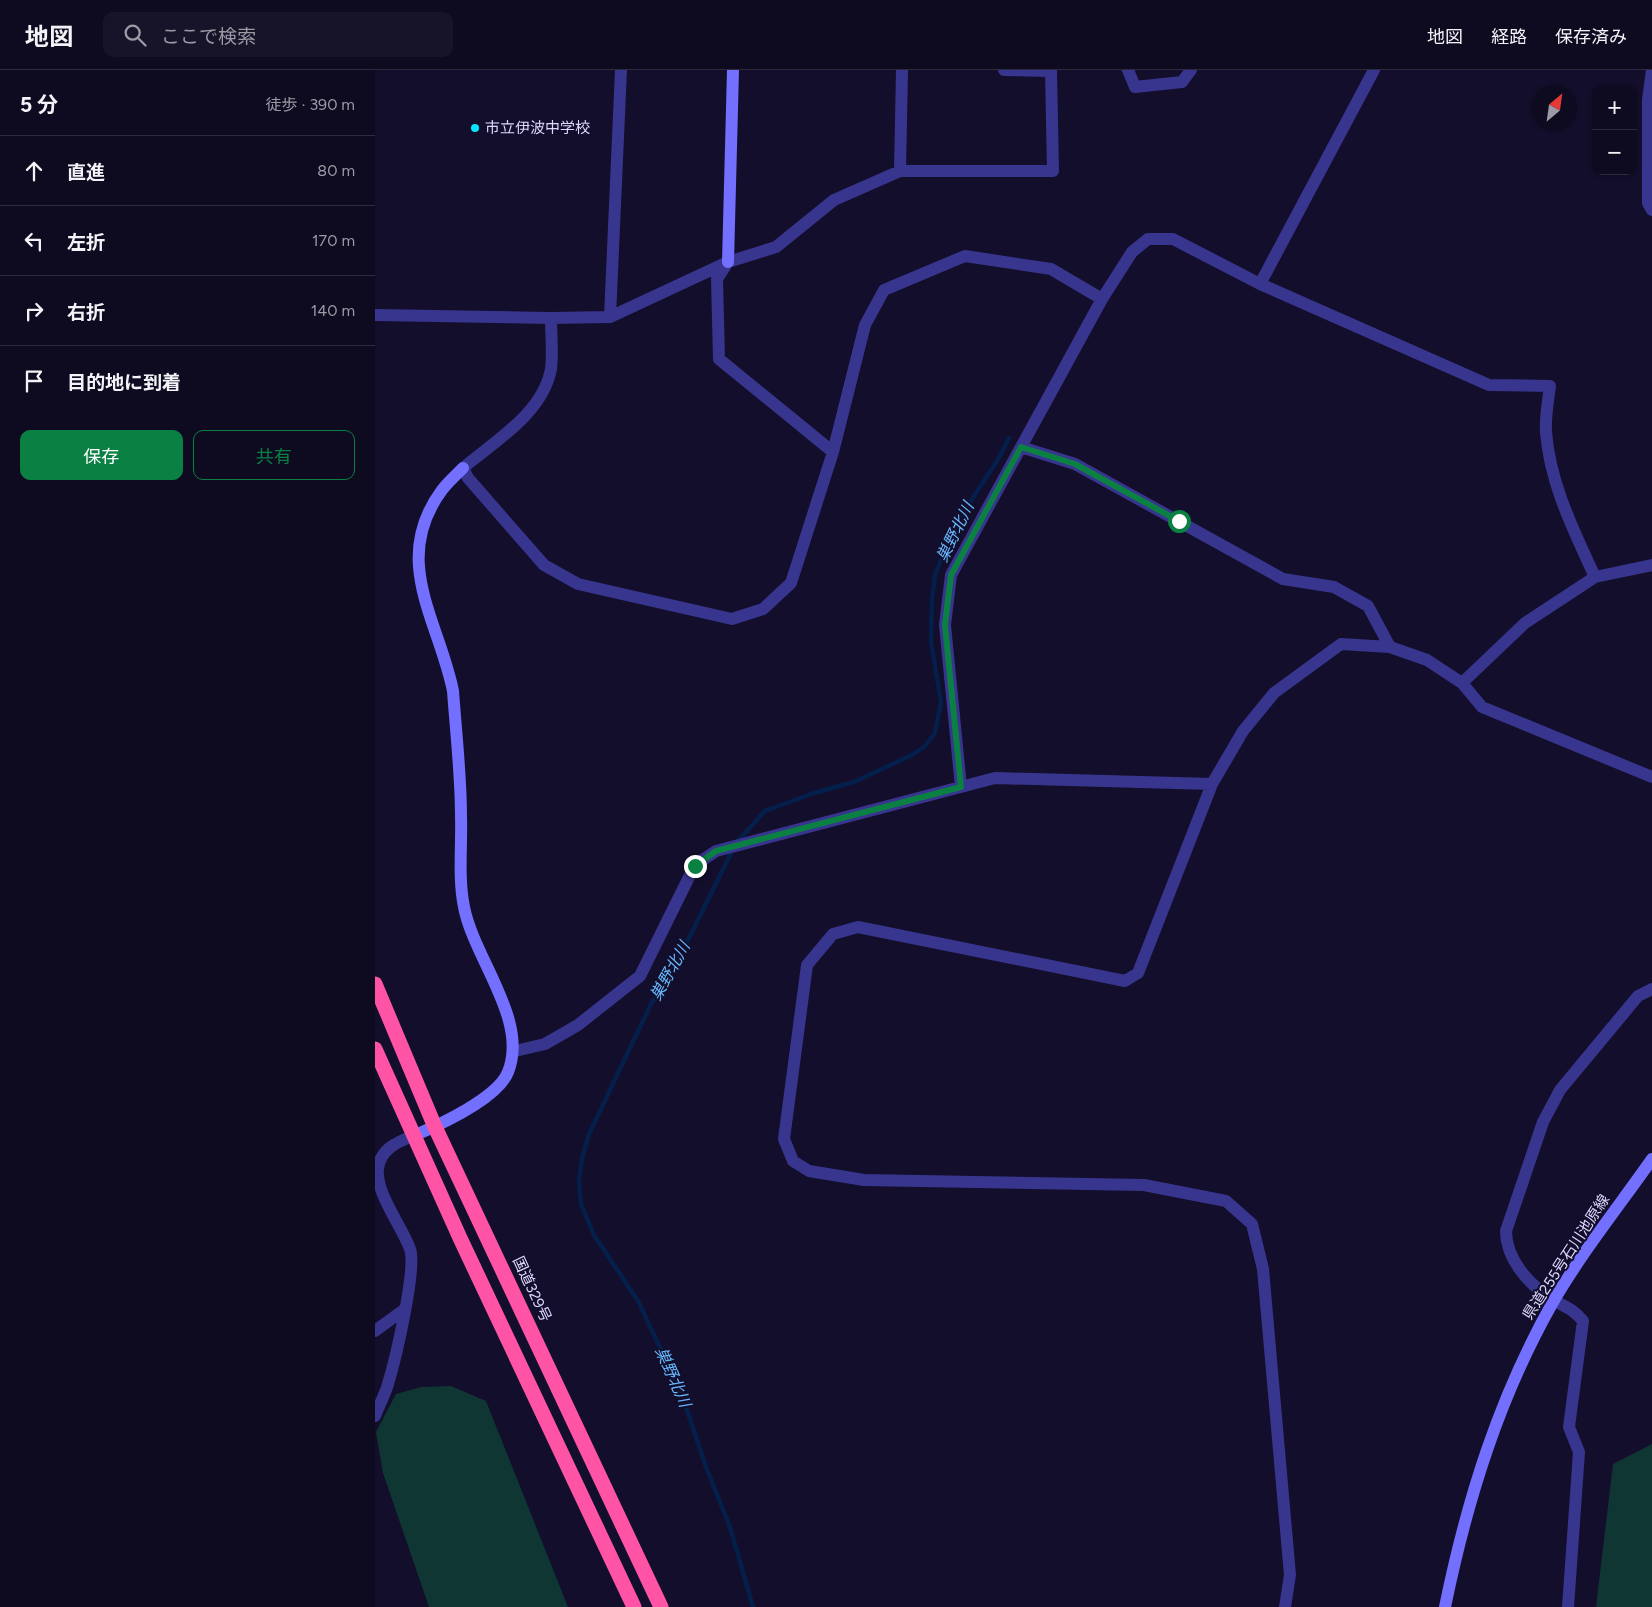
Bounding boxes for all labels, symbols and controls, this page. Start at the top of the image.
search box [103,12,453,57]
icon: search [121,21,149,49]
text: 地図 [25,22,73,51]
text: ここで検索 [161,25,256,48]
text: 地図 [1427,26,1463,48]
text: 経路 [1491,26,1527,48]
text: 保存済み [1555,26,1627,48]
north arrow [1532,85,1577,130]
map controls [1592,85,1637,175]
button: + [1592,85,1637,130]
text: 5 分 [20,92,58,117]
text: 徒歩 · 390 m [265,95,355,114]
place label: 市立伊波中学校 [485,119,590,137]
marker: 市立伊波中学校 [469,122,481,134]
button: − [1592,130,1637,175]
icon: ahead [20,157,48,185]
text: 直進 [67,161,105,184]
text: 80 m [317,161,355,180]
icon: left [20,227,48,255]
text: 左折 [67,231,105,254]
text: 170 m [312,231,355,250]
icon: right [20,297,48,325]
text: 右折 [67,301,105,324]
text: 140 m [311,301,355,320]
icon: arrive [20,367,48,395]
text: 目的地に到着 [67,371,181,394]
button: 保存 [20,430,183,480]
button: 共有 [193,430,355,480]
water label: 巣野北川 [932,497,978,565]
route start [1168,510,1191,533]
route end [684,855,707,878]
water label: 巣野北川 [646,937,695,1004]
street label: 県道255号石川池原線 [1519,1191,1613,1323]
street label: 国道329号 [509,1253,555,1325]
water label: 巣野北川 [651,1344,696,1412]

